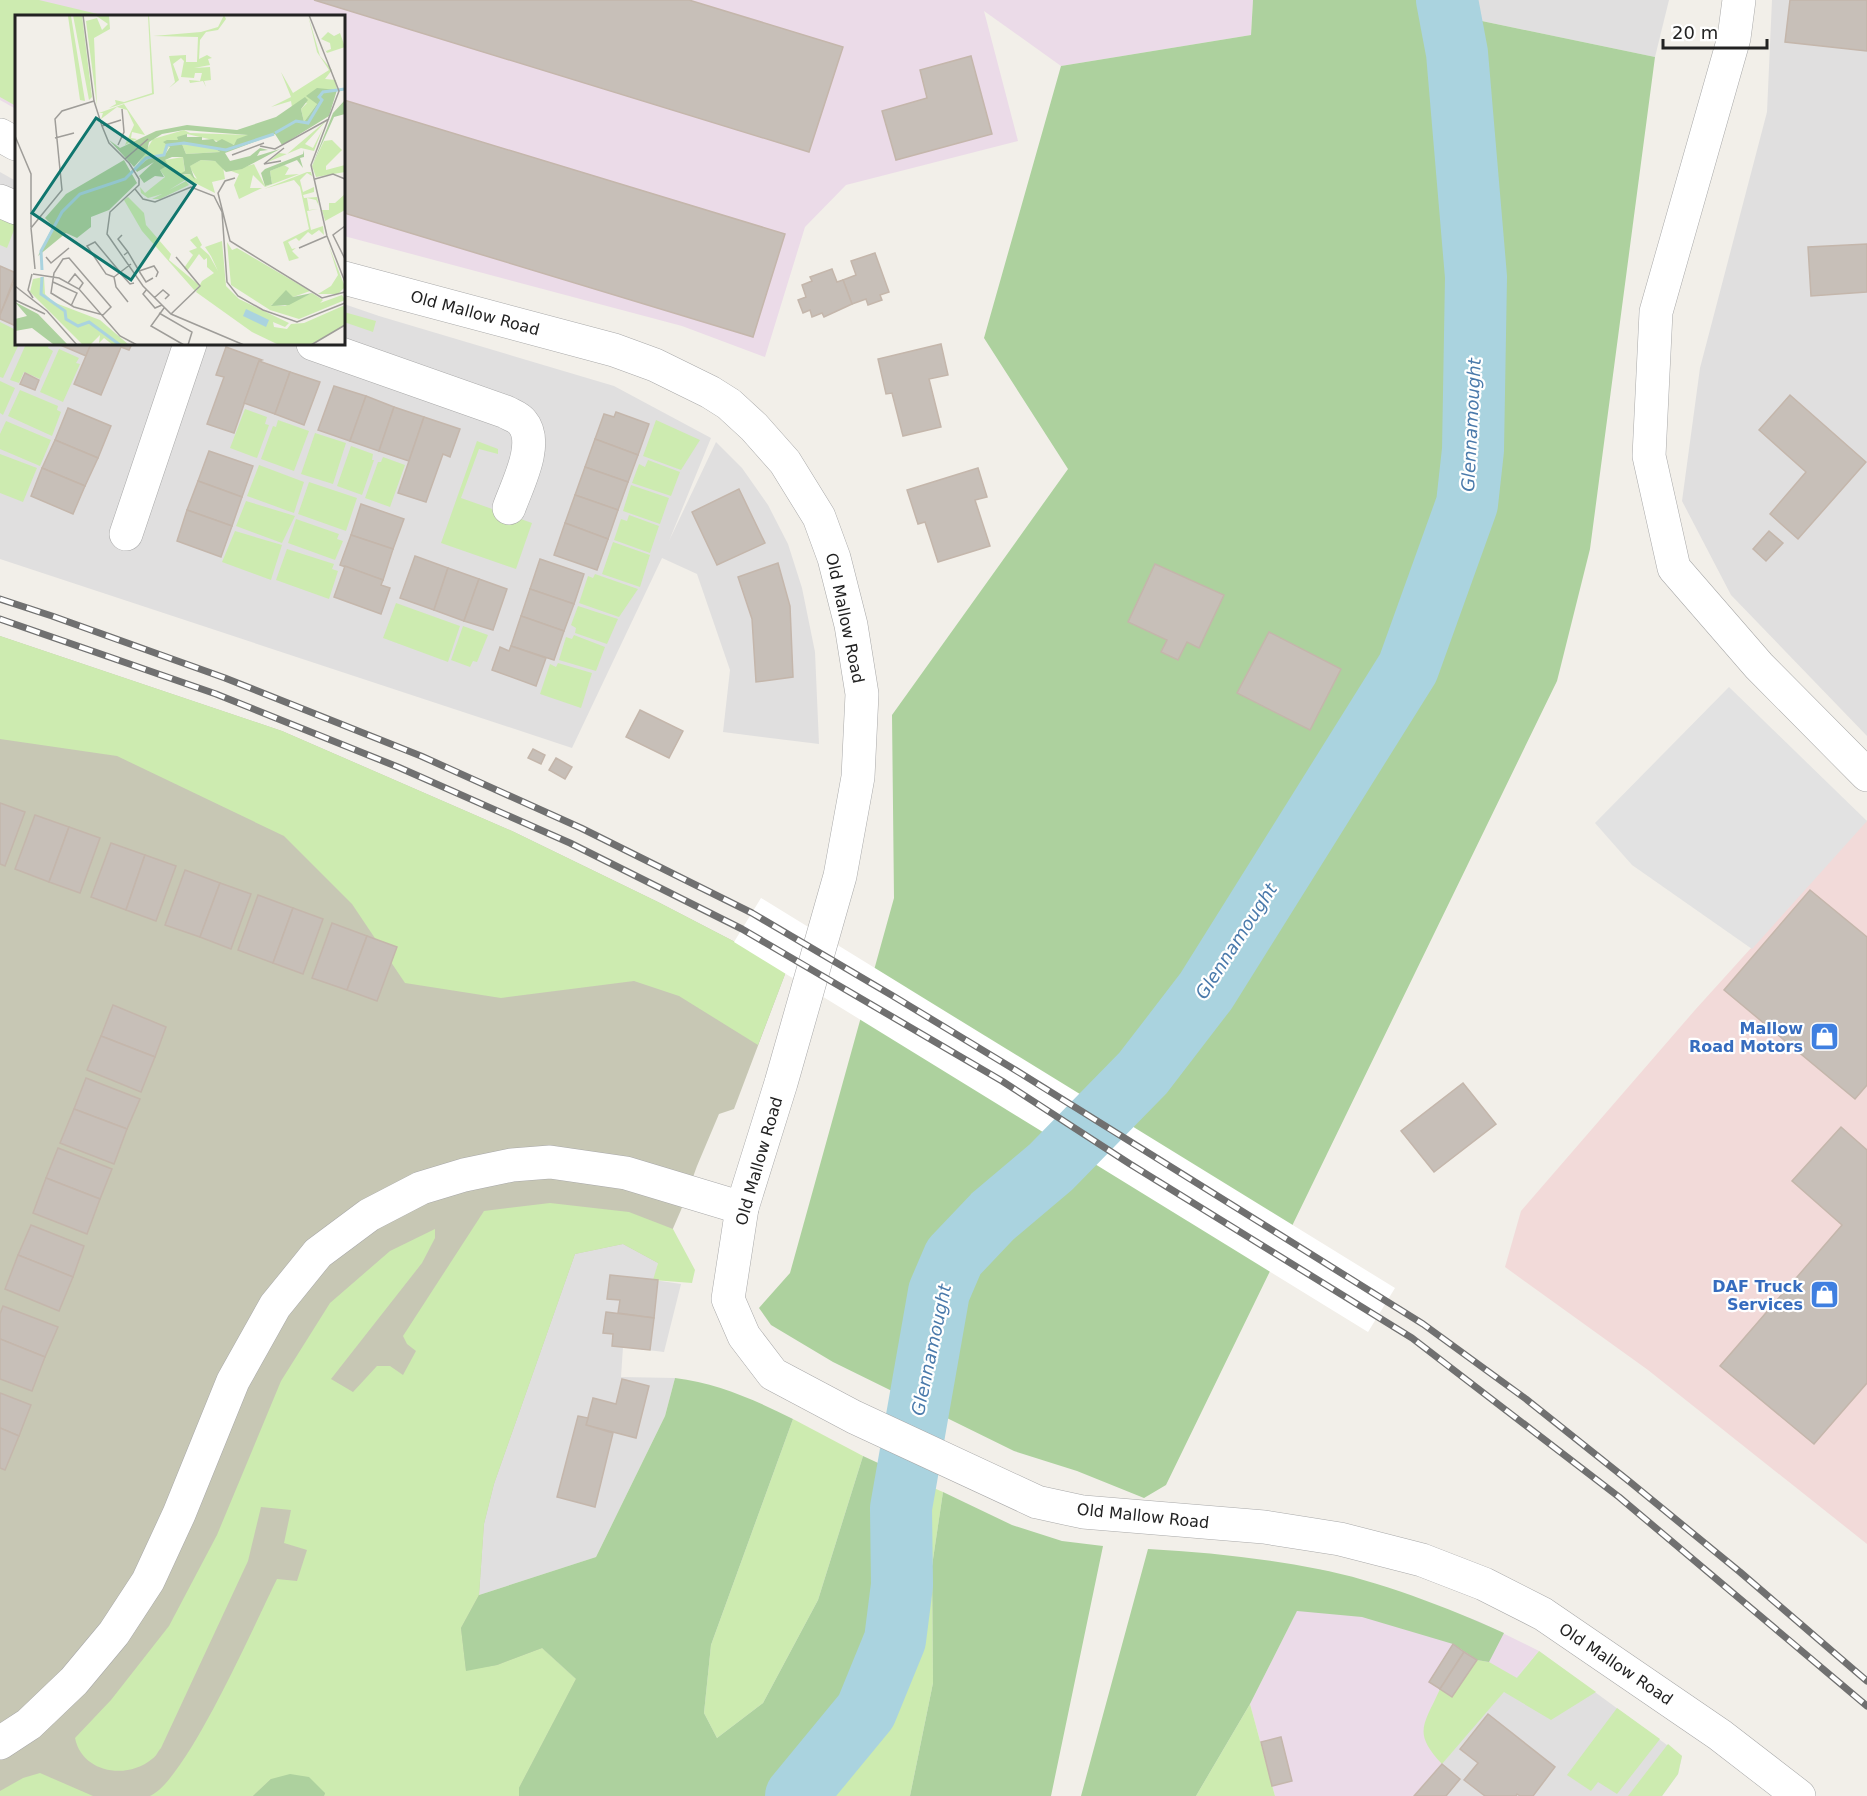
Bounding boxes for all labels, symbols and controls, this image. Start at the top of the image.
scale bar [1663,12,1766,50]
inset map [15,15,345,345]
text: 20 m [1672,22,1718,43]
street label: Old Mallow Road [408,287,542,339]
water label: Glennamought [1457,357,1485,492]
street label: Old Mallow Road [822,551,868,685]
water label: Glennamought [1191,878,1282,1003]
place label: Mallow Road Motors [1689,1019,1803,1056]
shop icon: Mallow Road Motors [1808,1021,1840,1053]
street label: Old Mallow Road [732,1095,786,1227]
place label: DAF Truck Services [1712,1277,1803,1314]
shop icon: DAF Truck Services [1808,1279,1840,1311]
water label: Glennamought [907,1281,955,1418]
street label: Old Mallow Road [1076,1500,1210,1532]
street label: Old Mallow Road [1556,1619,1676,1709]

